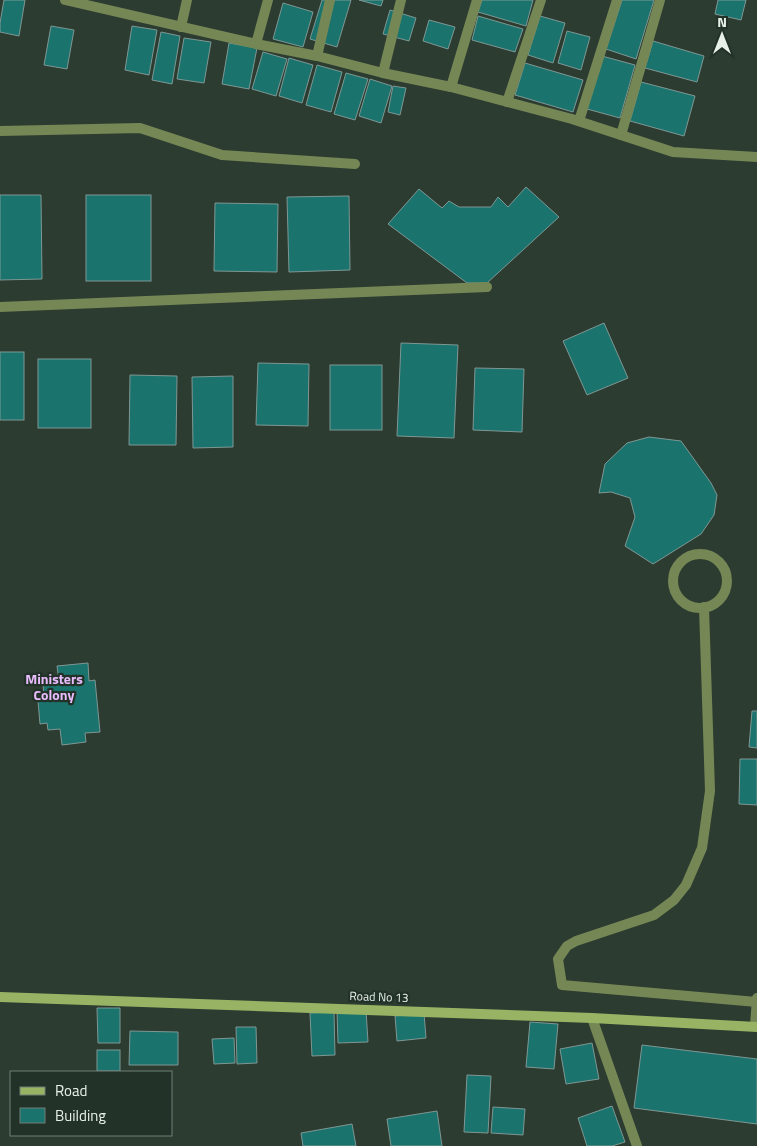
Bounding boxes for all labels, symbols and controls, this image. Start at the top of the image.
north arrow [697,10,747,60]
text: N [717,11,727,32]
district label: Ministers Colony [25,668,83,705]
street label: Road No 13 [349,986,409,1007]
legend [10,1071,172,1136]
text: Road [55,1079,87,1102]
text: Building [55,1104,106,1127]

